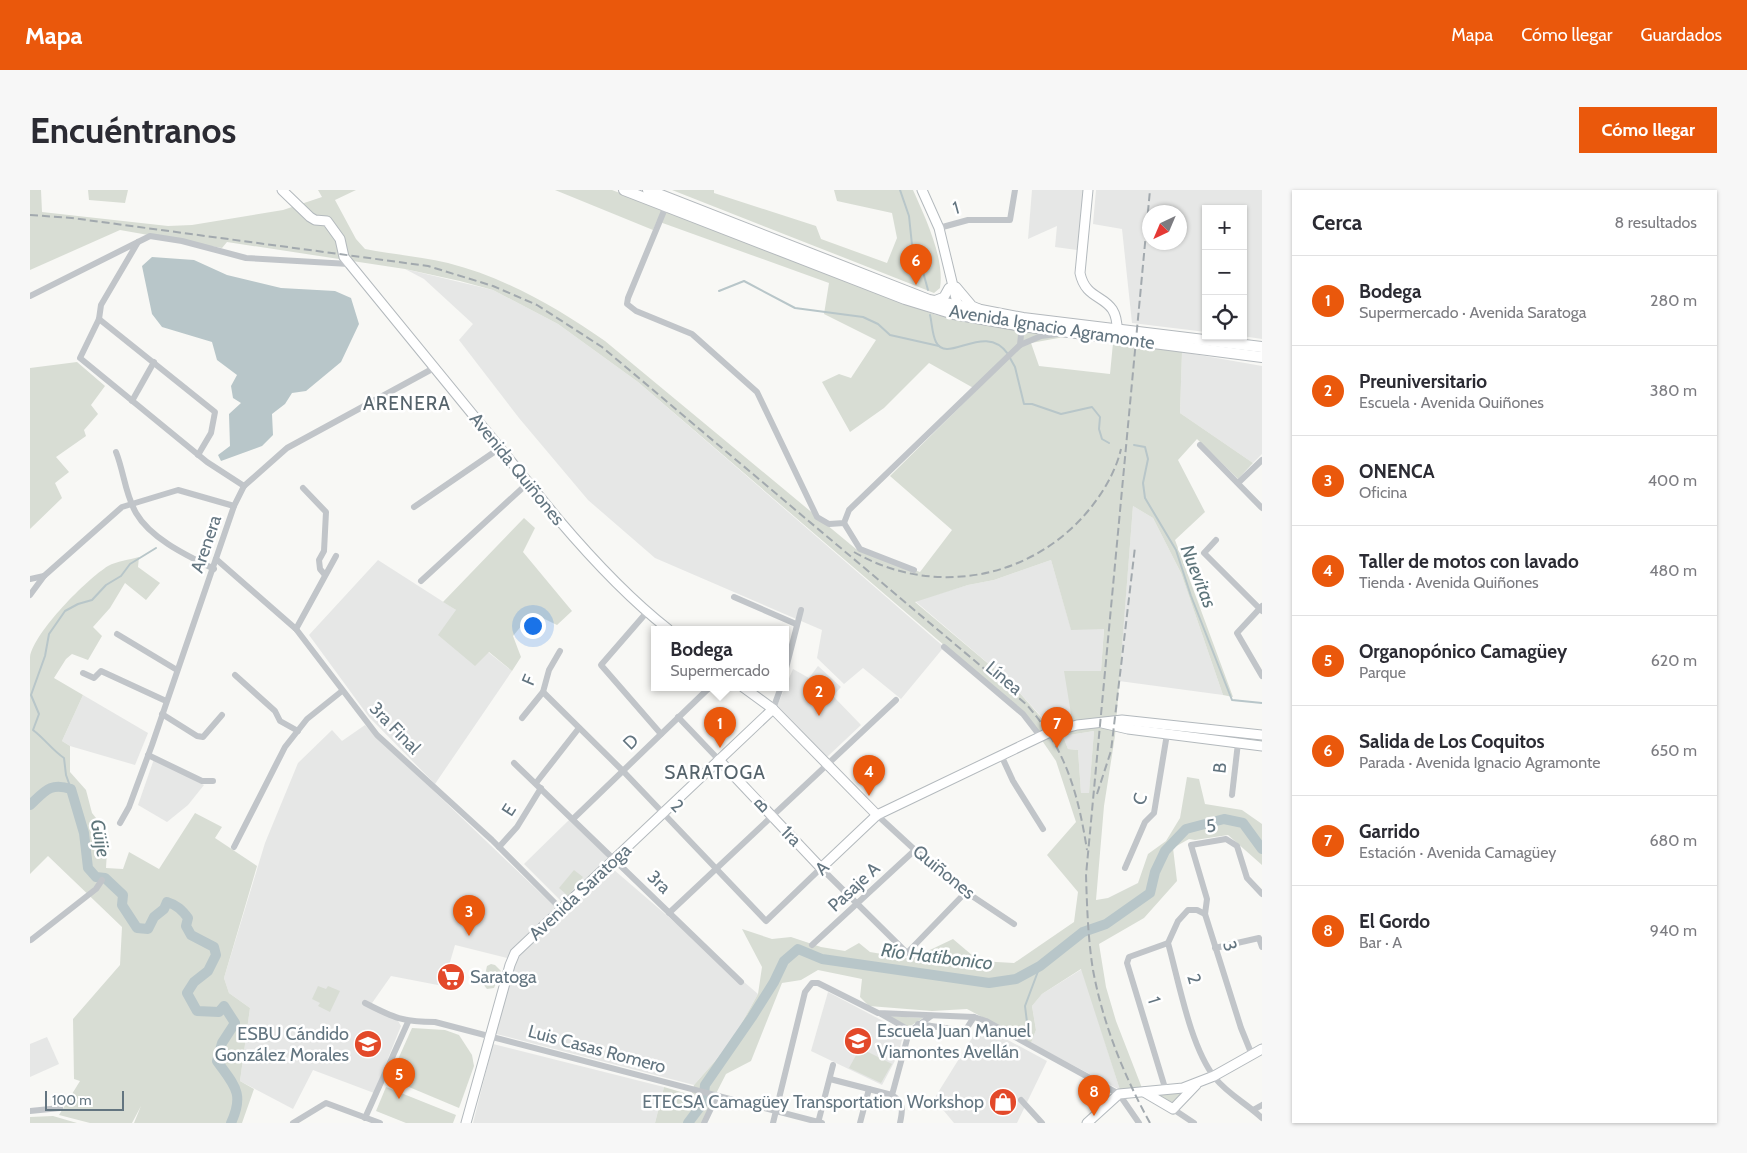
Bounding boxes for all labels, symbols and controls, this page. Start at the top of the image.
text: Mapa [25,21,82,50]
text: Mapa [1451,24,1493,46]
text: Cómo llegar [1521,24,1613,46]
text: Guardados [1641,24,1722,46]
button: Cómo llegar [1579,107,1717,153]
text: Encuéntranos [30,109,236,152]
street label: 1 [950,197,962,219]
north arrow [1142,205,1187,250]
map controls [1202,205,1247,340]
button: + [1202,205,1247,250]
text: Cerca [1312,210,1362,235]
text: 8 resultados [1615,213,1697,232]
pin: 6 [900,244,932,285]
button: − [1202,250,1247,295]
text: Bodega [1359,280,1421,303]
text: 1 [1325,291,1331,310]
text: 280 m [1650,291,1697,310]
button: locate [1202,295,1247,340]
street label: Avenida Ignacio Agramonte [948,300,1156,354]
text: Supermercado · Avenida Saratoga [1359,303,1586,322]
text: Preuniversitario [1359,370,1487,393]
text: 2 [1324,381,1332,400]
text: 380 m [1650,381,1697,400]
district label: ARENERA [363,392,451,415]
text: Escuela · Avenida Quiñones [1359,393,1544,412]
street label: Avenida Quiñones [465,408,569,530]
text: ONENCA [1359,460,1435,483]
text: 3 [1324,471,1332,490]
text: 400 m [1648,471,1697,490]
text: Oficina [1359,483,1407,502]
street label: Arenera [186,512,226,576]
water label: Nuevitas [1175,541,1222,611]
text: Taller de motos con lavado [1359,550,1579,573]
text: 4 [1323,561,1333,580]
text: 480 m [1649,561,1697,580]
text: Tienda · Avenida Quiñones [1359,573,1539,592]
your location [520,613,546,639]
popup [651,626,789,691]
text: Bodega [670,638,733,661]
text: Organopónico Camagüey [1359,640,1567,663]
text: 5 [1324,651,1332,670]
text: 620 m [1651,651,1697,670]
street label: Línea [981,656,1027,700]
text: Supermercado [670,661,770,680]
text: Parque [1359,663,1406,682]
street label: F [517,671,541,689]
pin: 2 [803,675,835,716]
street label: 3ra Final [365,697,426,759]
pin: 1 [704,707,736,748]
pin: 7 [1041,707,1073,748]
street label: D [619,730,643,754]
text: Salida de Los Coquitos [1359,730,1545,753]
text: 6 [1324,741,1333,760]
text: 650 m [1650,741,1697,760]
text: Parada · Avenida Ignacio Agramonte [1359,753,1601,772]
pin: 4 [853,755,885,796]
district label: SARATOGA [664,761,766,784]
street label: B [1208,761,1232,775]
street label: C [1128,790,1152,808]
street label: B [750,794,773,818]
street label: 2 [666,795,688,817]
street label: E [497,800,521,820]
street label: 5 [1205,814,1217,838]
water label: Güije [86,817,115,859]
text: Garrido [1359,820,1420,843]
street label: 1ra [776,821,806,851]
text: 7 [1324,831,1332,850]
text: 680 m [1649,831,1697,850]
street label: Avenida Saratoga [524,839,636,945]
street label: Quiñones [908,840,980,904]
text: Estación · Avenida Camagüey [1359,843,1556,862]
street label: A [810,856,834,880]
street label: Pasaje A [823,857,885,917]
street label: 3ra [643,866,676,898]
pin: 3 [453,895,485,936]
text: El Gordo [1359,910,1430,933]
text: 8 [1323,921,1333,940]
text: 940 m [1650,921,1697,940]
text: Bar · A [1359,933,1402,952]
water label: Río Hatibonico [880,938,994,975]
street label: 3 [1218,938,1242,954]
supermarket icon: Saratoga [436,962,466,992]
place label: Saratoga [470,966,537,988]
street label: 2 [1182,971,1206,987]
street label: 1 [1143,994,1165,1006]
street label: Luis Casas Romero [526,1020,668,1078]
place label: Escuela Juan Manuel Viamontes Avellán [877,1020,1032,1063]
place label: ESBU Cándido González Morales [215,1023,349,1066]
school or university icon: Escuela Juan Manuel Viamontes Avellán [843,1026,873,1056]
school or university icon: ESBU Cándido González Morales [353,1029,383,1059]
pin: 5 [383,1058,415,1099]
pin: 8 [1078,1075,1110,1116]
shop icon: ETECSA Camagüey Transportation Workshop [988,1087,1018,1117]
scale bar [45,1088,124,1111]
text: 100 m [52,1091,92,1109]
place label: ETECSA Camagüey Transportation Workshop [642,1091,984,1113]

